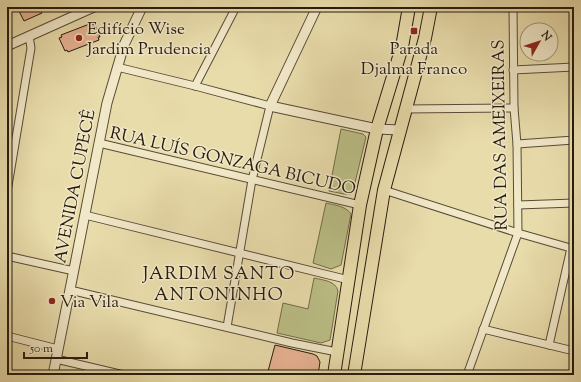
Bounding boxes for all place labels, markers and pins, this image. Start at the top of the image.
place label: Edifício Wise Jardim Prudencia [86,18,211,62]
marker: Parada Djalma Franco [409,26,419,36]
marker: Edifício Wise Jardim Prudencia [74,33,84,43]
place label: Parada Djalma Franco [361,38,467,82]
place label: Via Vila [60,291,119,315]
marker: Via Vila [47,296,57,306]

